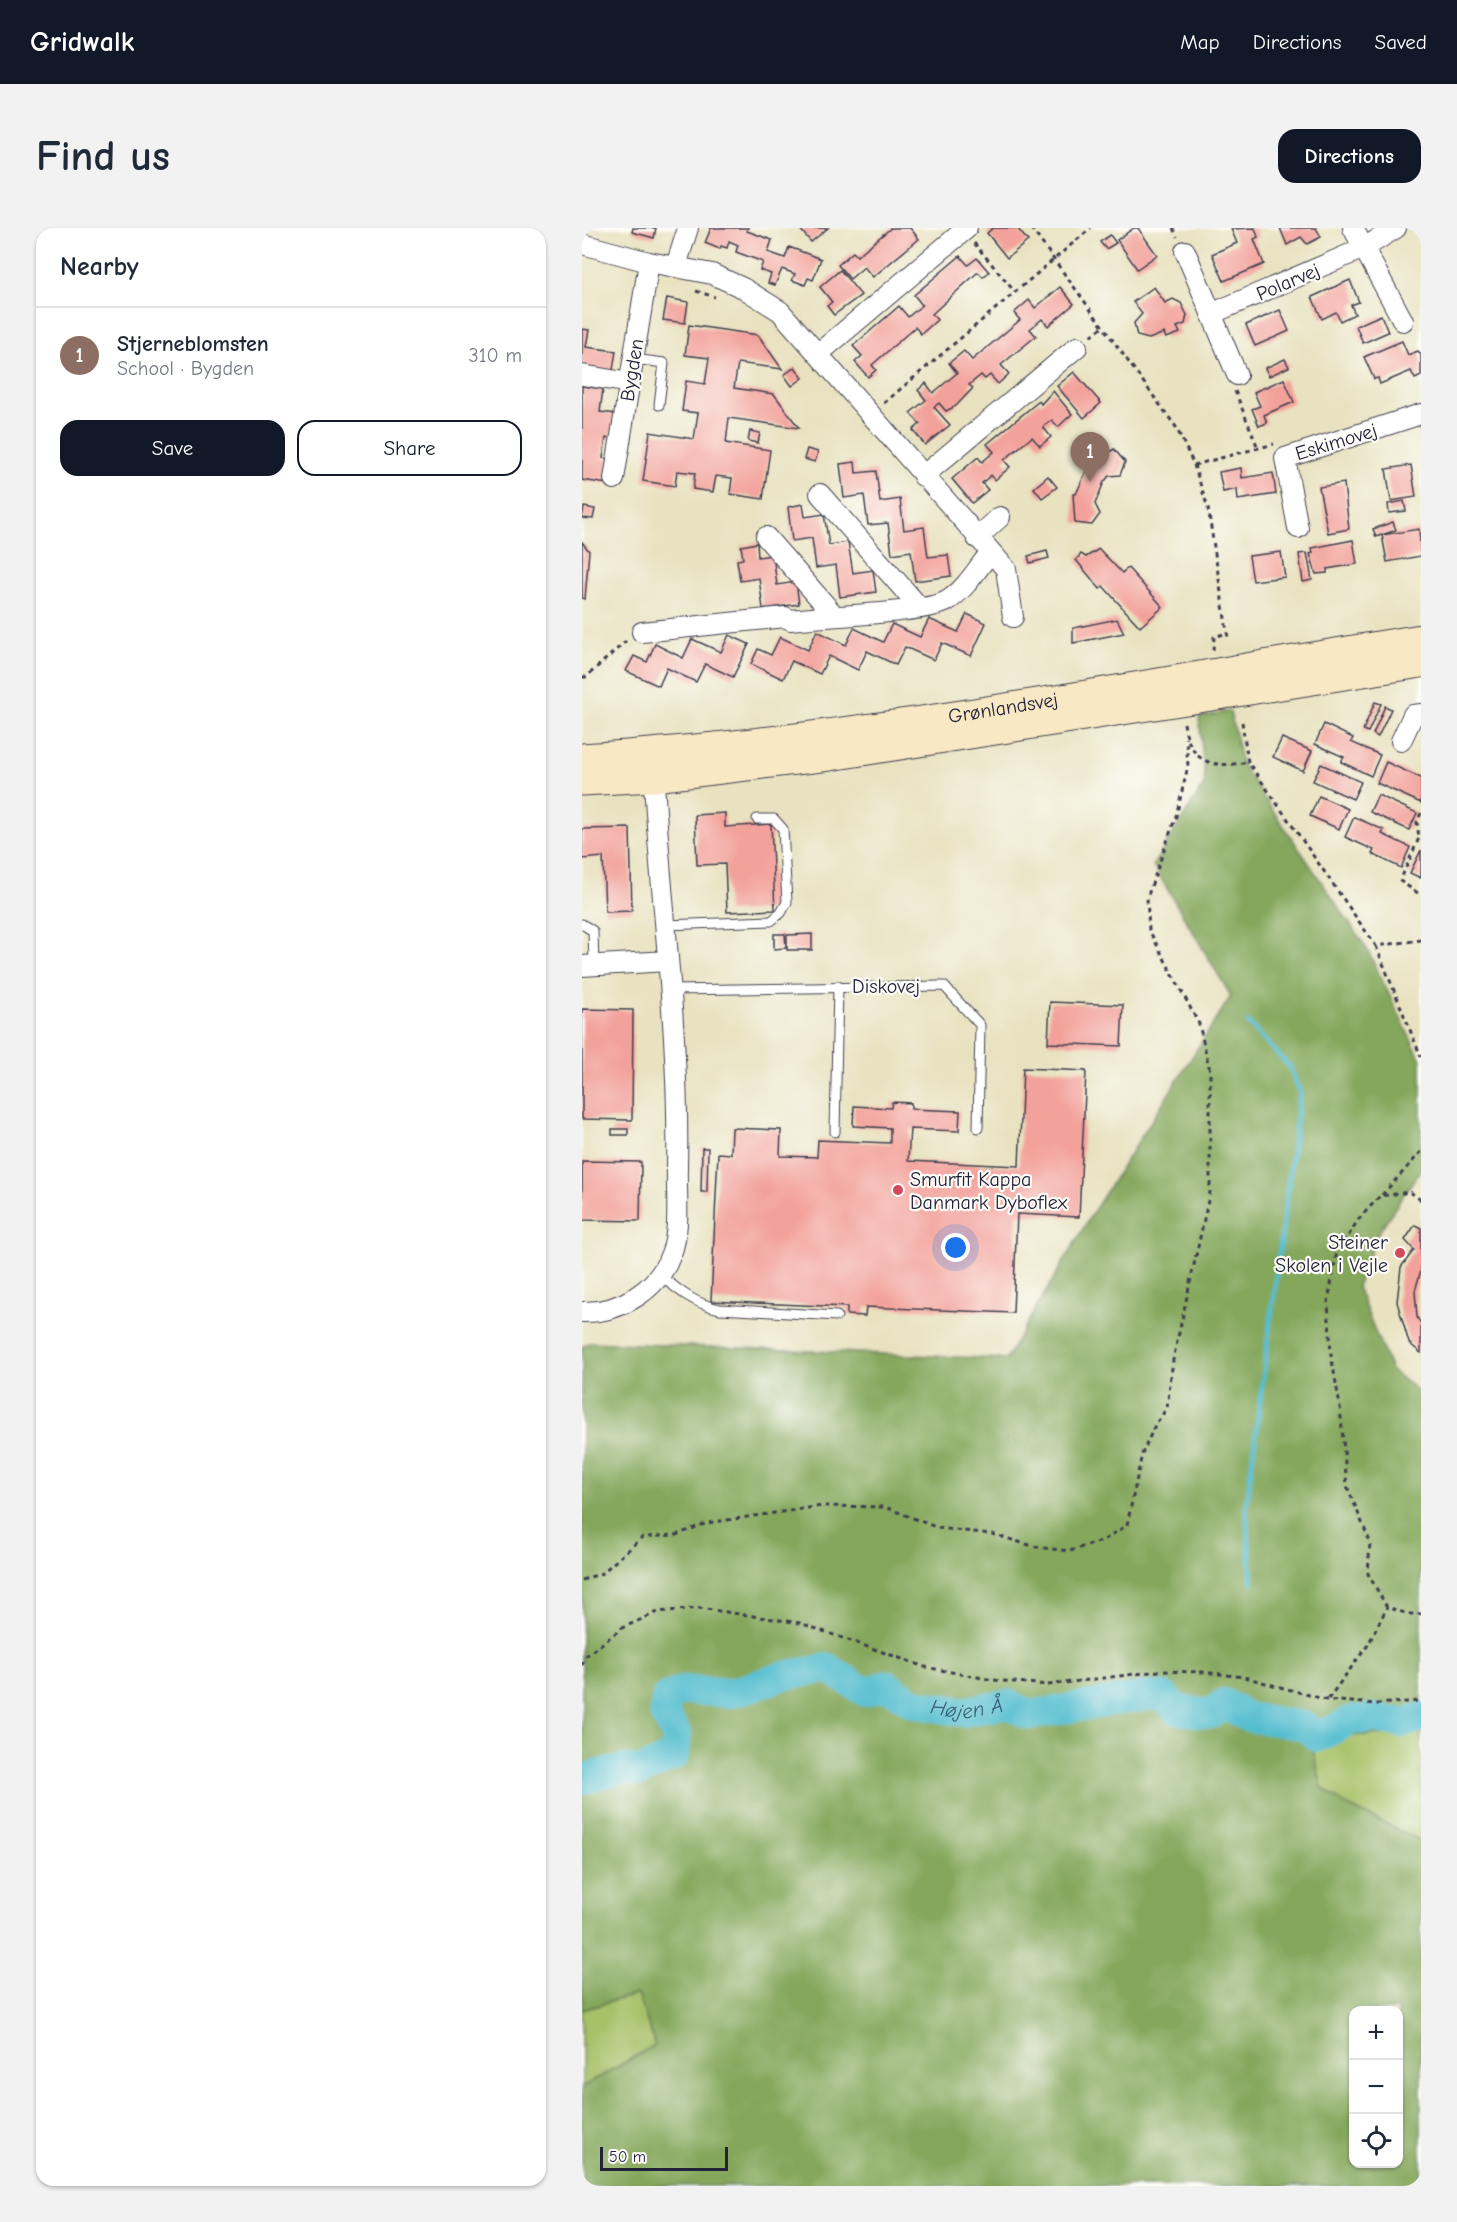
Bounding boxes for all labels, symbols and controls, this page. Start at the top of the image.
text: Gridwalk [30,26,134,58]
text: Map [1180,30,1220,54]
text: Directions [1253,30,1342,54]
text: Saved [1375,30,1427,54]
button: Directions [1278,129,1421,183]
text: Find us [36,132,170,181]
text: Nearby [60,252,139,282]
street label: Polarvej [1253,258,1323,306]
text: Stjerneblomsten [117,331,269,357]
street label: Bygden [616,337,648,403]
text: 1 [76,344,83,367]
text: 310 m [469,344,522,367]
text: School · Bygden [117,357,254,380]
street label: Eskimovej [1292,419,1380,465]
button: Save [60,420,285,476]
button: Share [297,420,522,476]
pin: 1 [1070,432,1110,482]
street label: Grønlandsvej [946,687,1059,727]
street label: Diskovej [852,975,920,998]
place label: Smurfit Kappa Danmark Dyboflex [910,1168,1068,1214]
marker: Smurfit Kappa Danmark Dyboflex [891,1183,905,1197]
place label: Steiner Skolen i Vejle [1275,1231,1388,1277]
your location [941,1233,970,1262]
marker: Steiner Skolen i Vejle [1393,1246,1407,1260]
water label: Højen Å [929,1690,1005,1724]
map controls [1349,2006,1403,2168]
button: + [1349,2006,1403,2060]
button: − [1349,2060,1403,2114]
button: locate [1349,2114,1403,2168]
scale bar [600,2144,728,2172]
text: 50 m [609,2148,646,2166]

